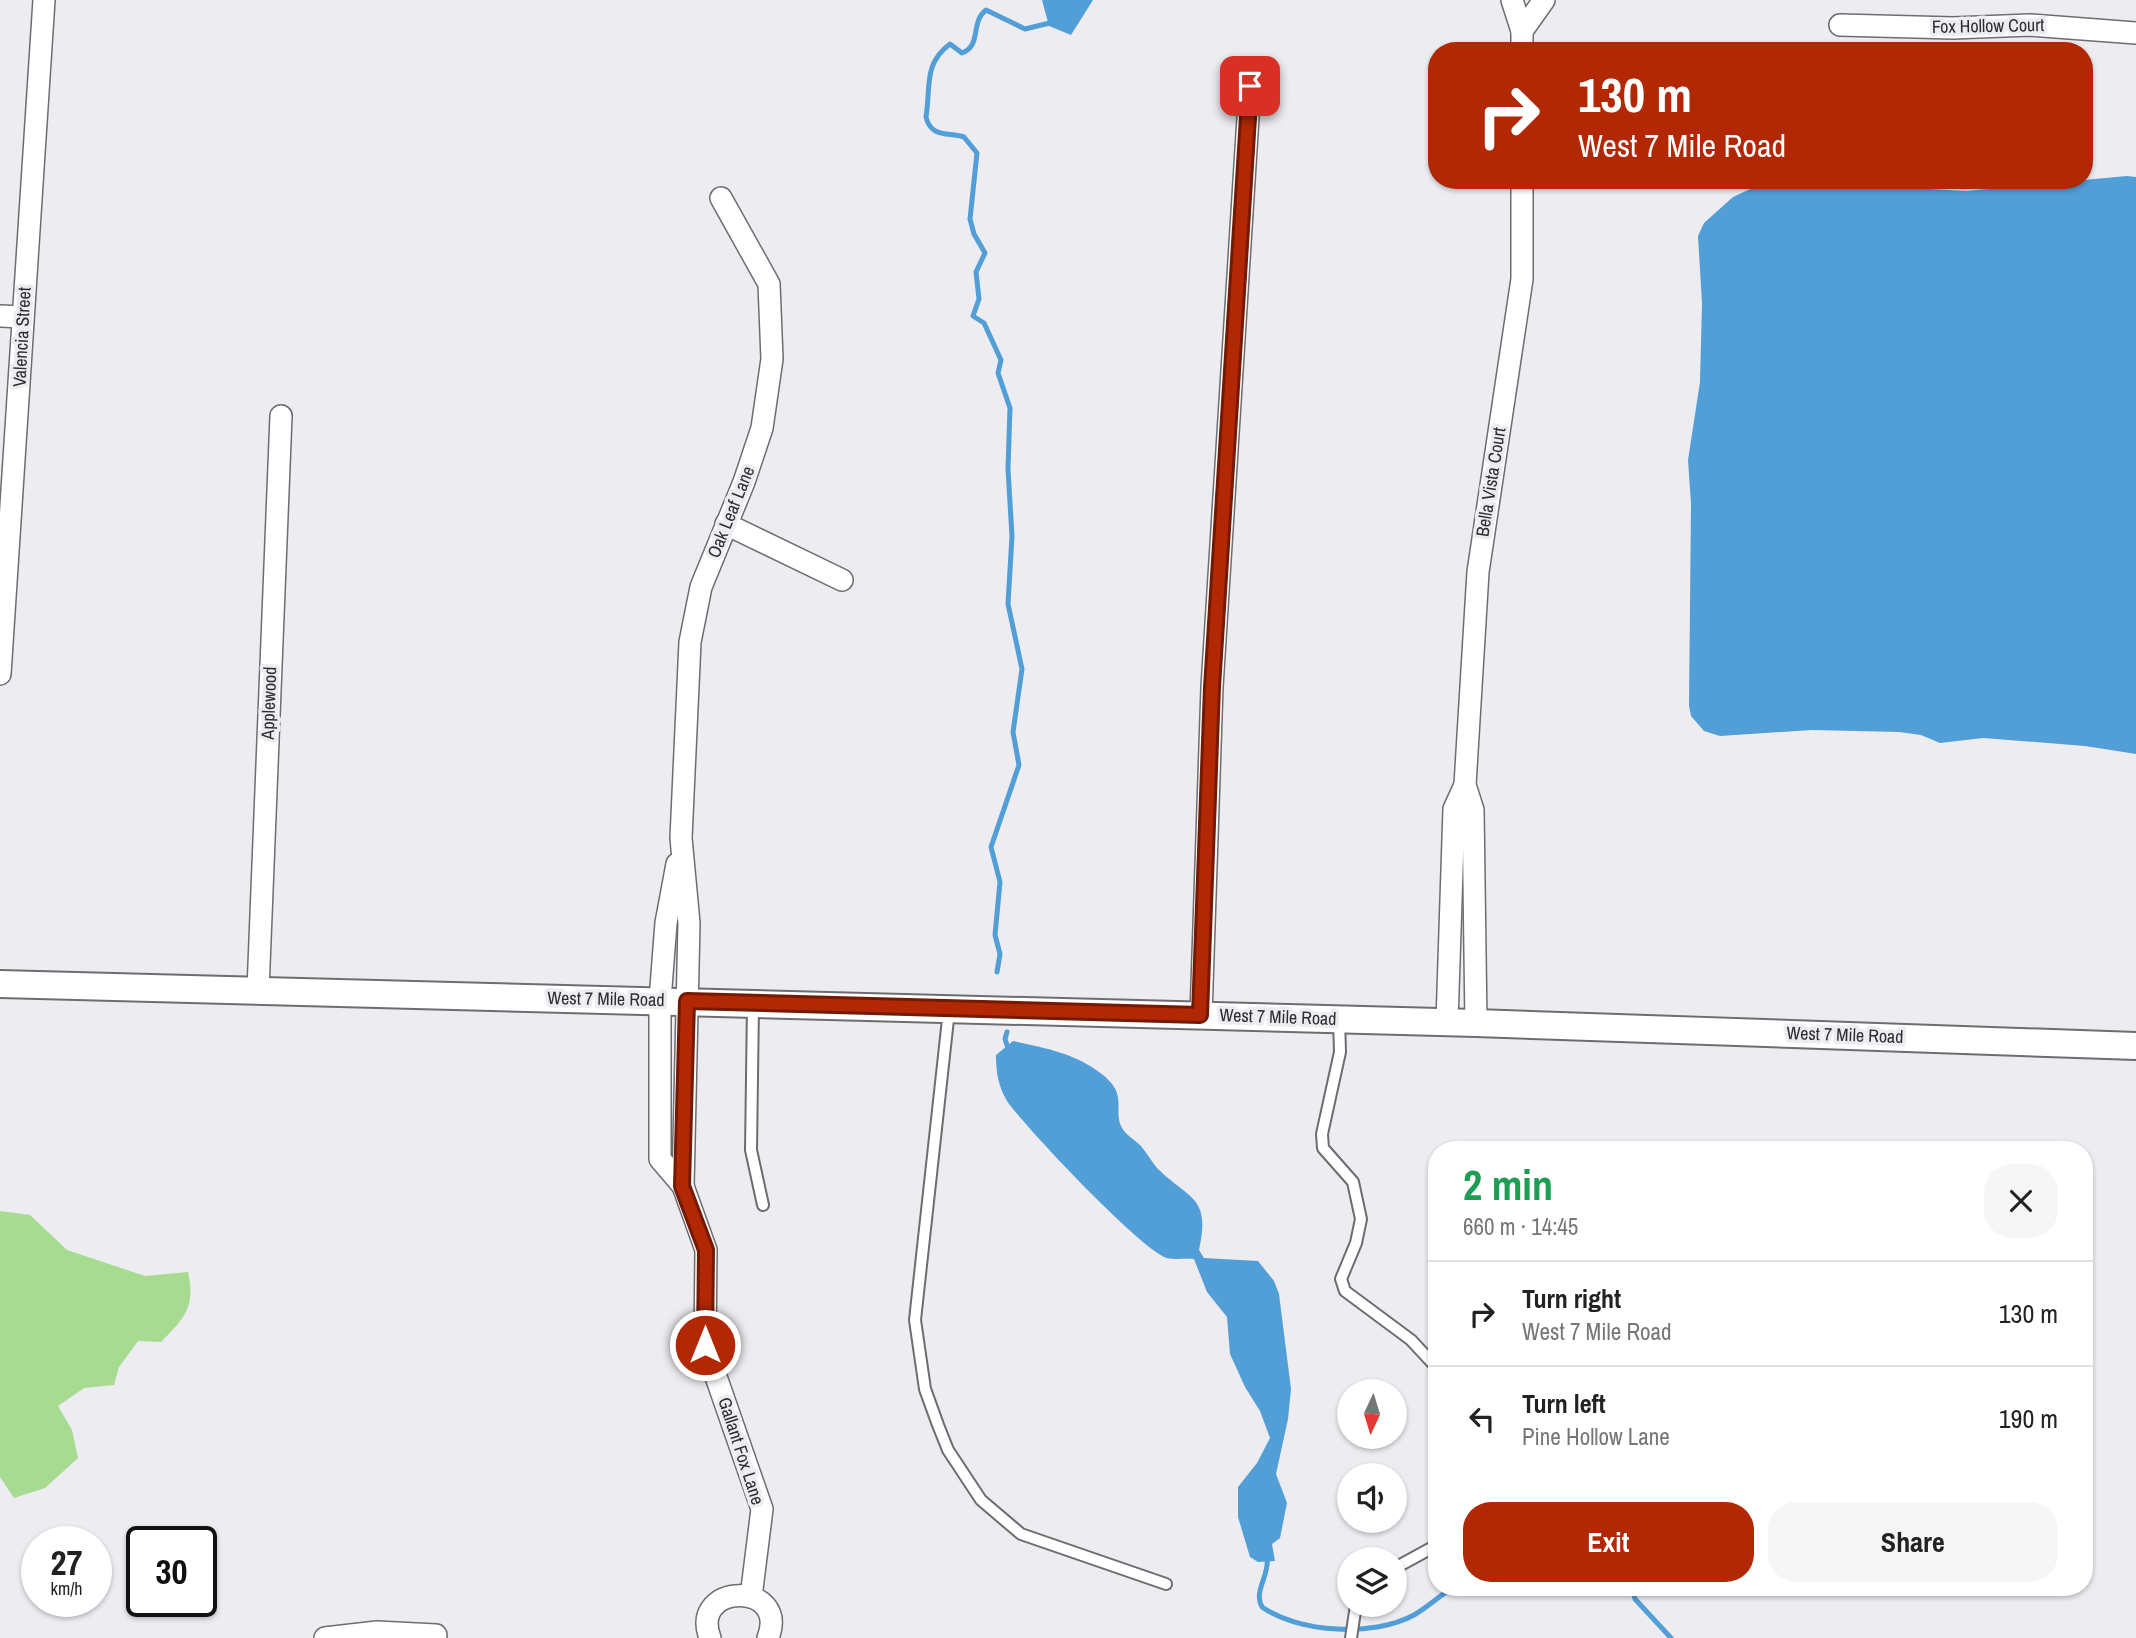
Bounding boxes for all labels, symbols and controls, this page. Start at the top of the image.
street label: Fox Hollow Court [1932,12,2044,39]
pin [1220,56,1280,116]
text: 130 m [1578,61,1692,127]
icon: arrive [1231,67,1269,105]
icon: right [1463,70,1554,161]
text: West 7 Mile Road [1578,124,1786,167]
street label: Valencia Street [6,286,37,387]
street label: Bella Vista Court [1470,425,1511,538]
street label: Oak Leaf Lane [701,462,760,561]
street label: Applewood [255,666,282,741]
street label: West 7 Mile Road [547,985,665,1012]
street label: West 7 Mile Road [1219,1002,1337,1031]
street label: West 7 Mile Road [1786,1020,1904,1049]
text: 2 min [1463,1157,1553,1213]
button: close [1984,1164,2058,1238]
text: 660 m · 14:45 [1463,1211,1578,1242]
text: Turn right [1522,1281,1621,1316]
icon: right [1463,1295,1501,1333]
text: 130 m [1999,1296,2058,1331]
position arrow [668,1308,742,1382]
text: West 7 Mile Road [1522,1316,1672,1347]
north arrow [1337,1379,1407,1449]
map controls [1337,1379,1407,1617]
text: Turn left [1522,1386,1606,1421]
street label: Gallant Fox Lane [712,1394,771,1508]
icon: left [1463,1400,1501,1438]
text: 190 m [1999,1401,2058,1436]
text: Pine Hollow Lane [1522,1421,1670,1452]
button: sound [1337,1463,1407,1533]
button: Exit [1463,1502,1754,1582]
button: Share [1768,1502,2058,1582]
speed limit sign: 30 [126,1526,217,1617]
text: 27 [51,1539,82,1586]
button: layers [1337,1547,1407,1617]
text: km/h [51,1576,83,1601]

